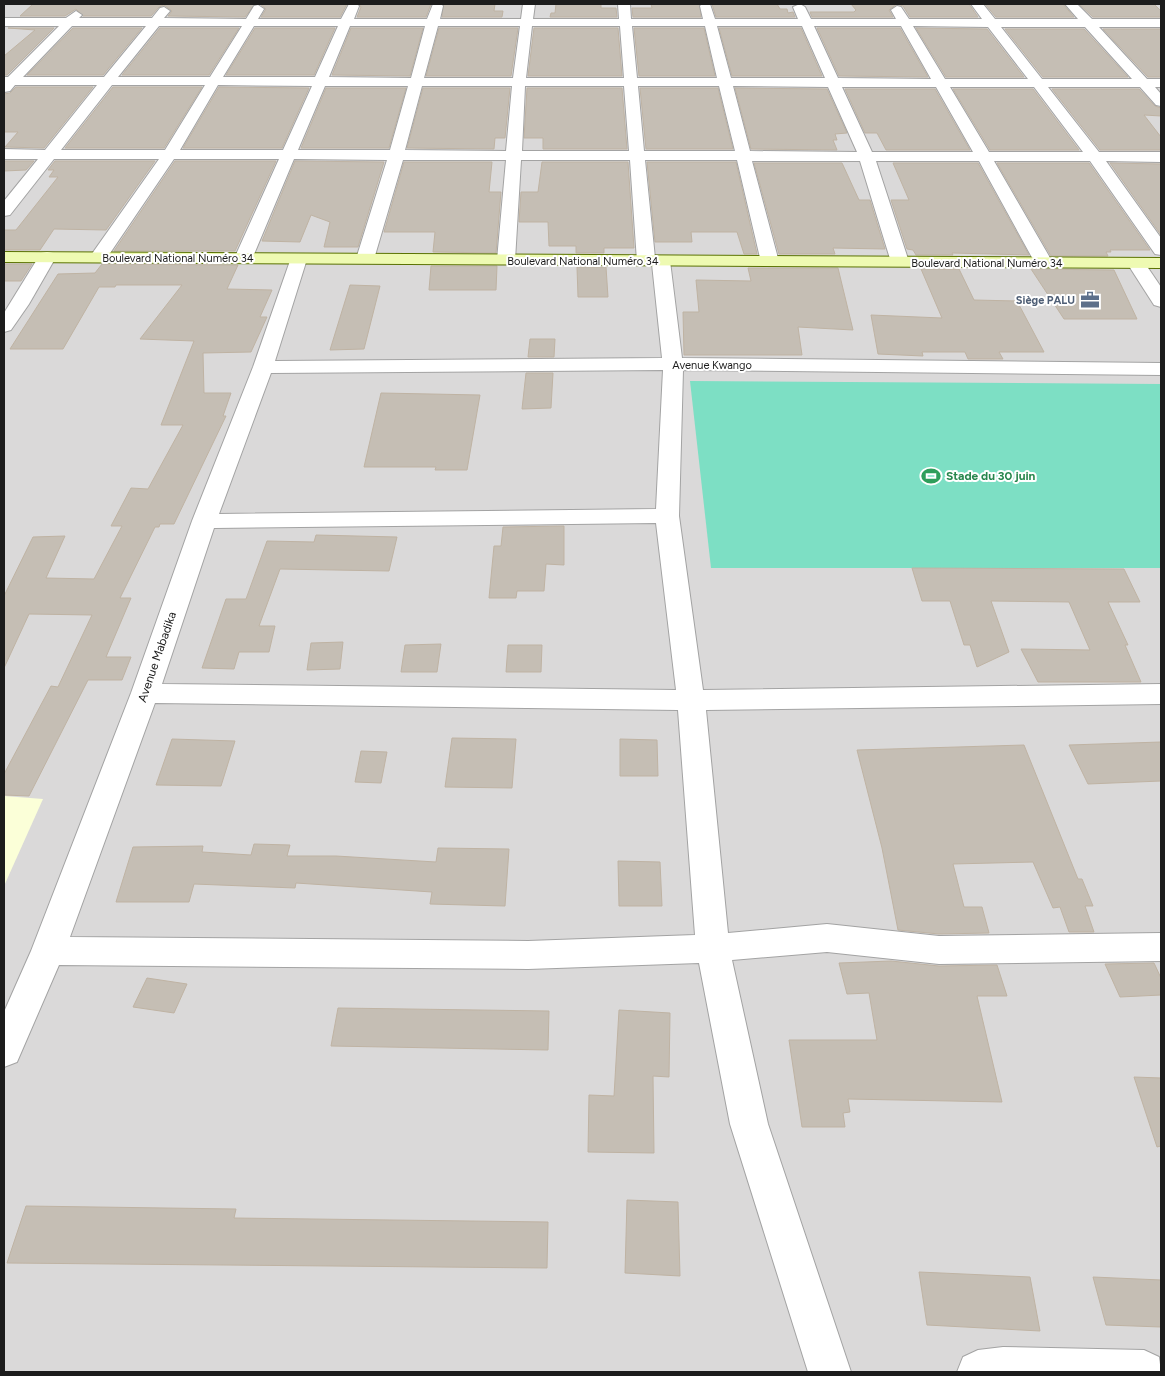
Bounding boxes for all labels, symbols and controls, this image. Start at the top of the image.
street label: Boulevard National Numéro 34 [102,252,254,265]
street label: Boulevard National Numéro 34 [507,255,659,268]
street label: Boulevard National Numéro 34 [911,257,1063,270]
office icon: Siège PALU [1079,289,1101,311]
place label: Siège PALU [1016,294,1075,307]
street label: Avenue Kwango [672,359,752,372]
sports icon: Stade du 30 juin [920,465,942,487]
place label: Stade du 30 juin [946,469,1036,483]
street label: Avenue Mabadika [135,610,179,704]

